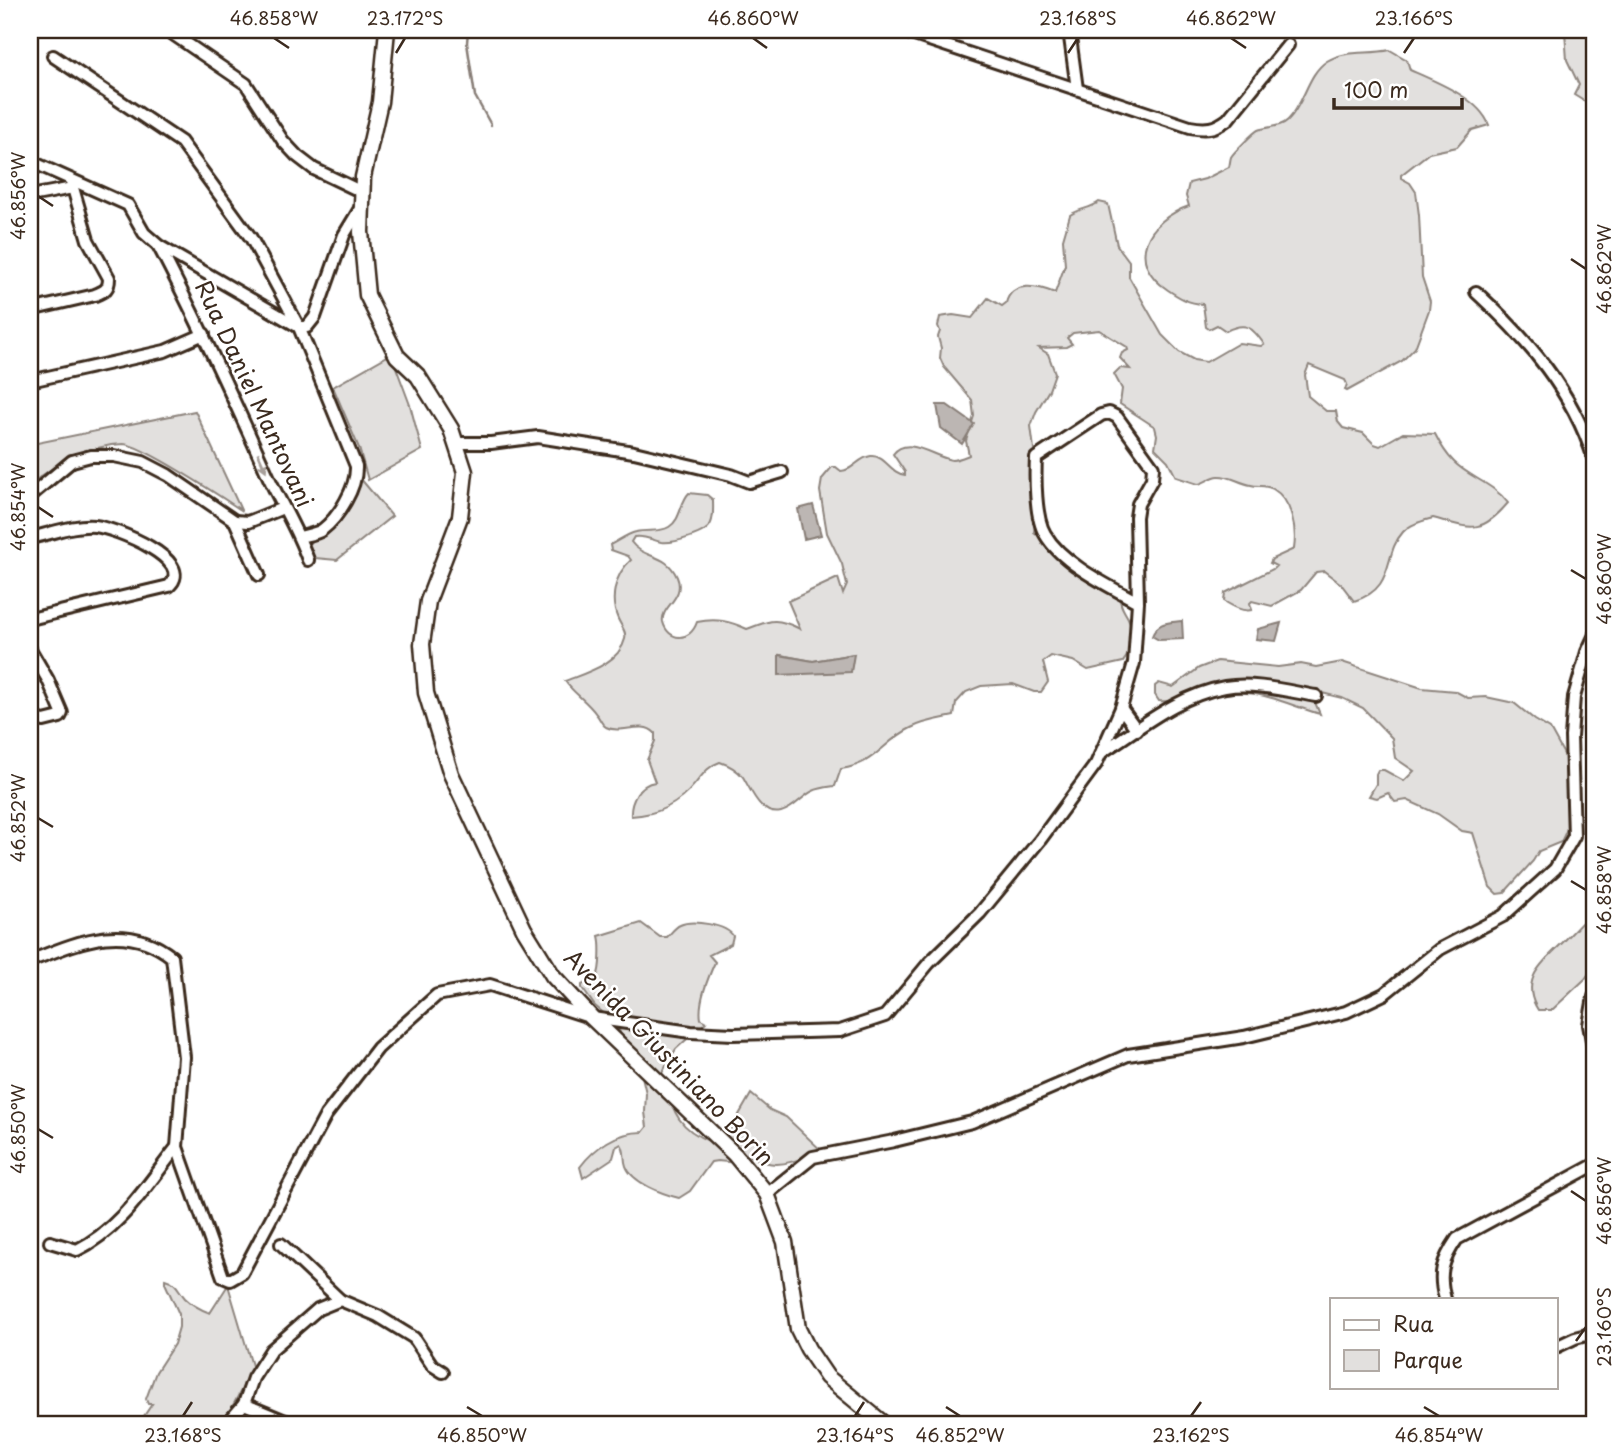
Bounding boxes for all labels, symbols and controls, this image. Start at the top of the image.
text: 46.858°W [230,4,319,31]
text: 23.172°S [367,4,443,31]
text: 46.860°W [707,4,799,31]
text: 23.168°S [1039,4,1117,31]
text: 46.862°W [1186,4,1277,31]
text: 23.166°S [1375,4,1453,31]
scale bar [1334,66,1461,110]
text: 100 m [1344,73,1408,105]
text: 46.856°W [4,151,31,240]
text: 46.862°W [1590,223,1617,314]
street label: Rua Daniel Mantovani [187,274,323,513]
one-way arrow [257,452,268,473]
text: 46.854°W [4,462,31,551]
text: 46.860°W [1590,533,1617,625]
text: 46.852°W [4,773,31,862]
text: 46.858°W [1590,845,1617,934]
street label: Avenida Giustiniano Borin [557,941,783,1173]
text: 46.850°W [4,1083,31,1174]
text: 46.856°W [1590,1156,1617,1245]
text: 23.160°S [1590,1287,1617,1367]
legend [1330,1298,1558,1388]
text: Rua [1393,1307,1434,1339]
text: Parque [1393,1343,1463,1375]
text: 23.168°S [144,1421,222,1448]
text: 46.850°W [437,1421,528,1448]
text: 23.164°S [816,1421,894,1448]
text: 46.852°W [916,1421,1005,1448]
text: 23.162°S [1152,1421,1230,1448]
text: 46.854°W [1395,1421,1484,1448]

